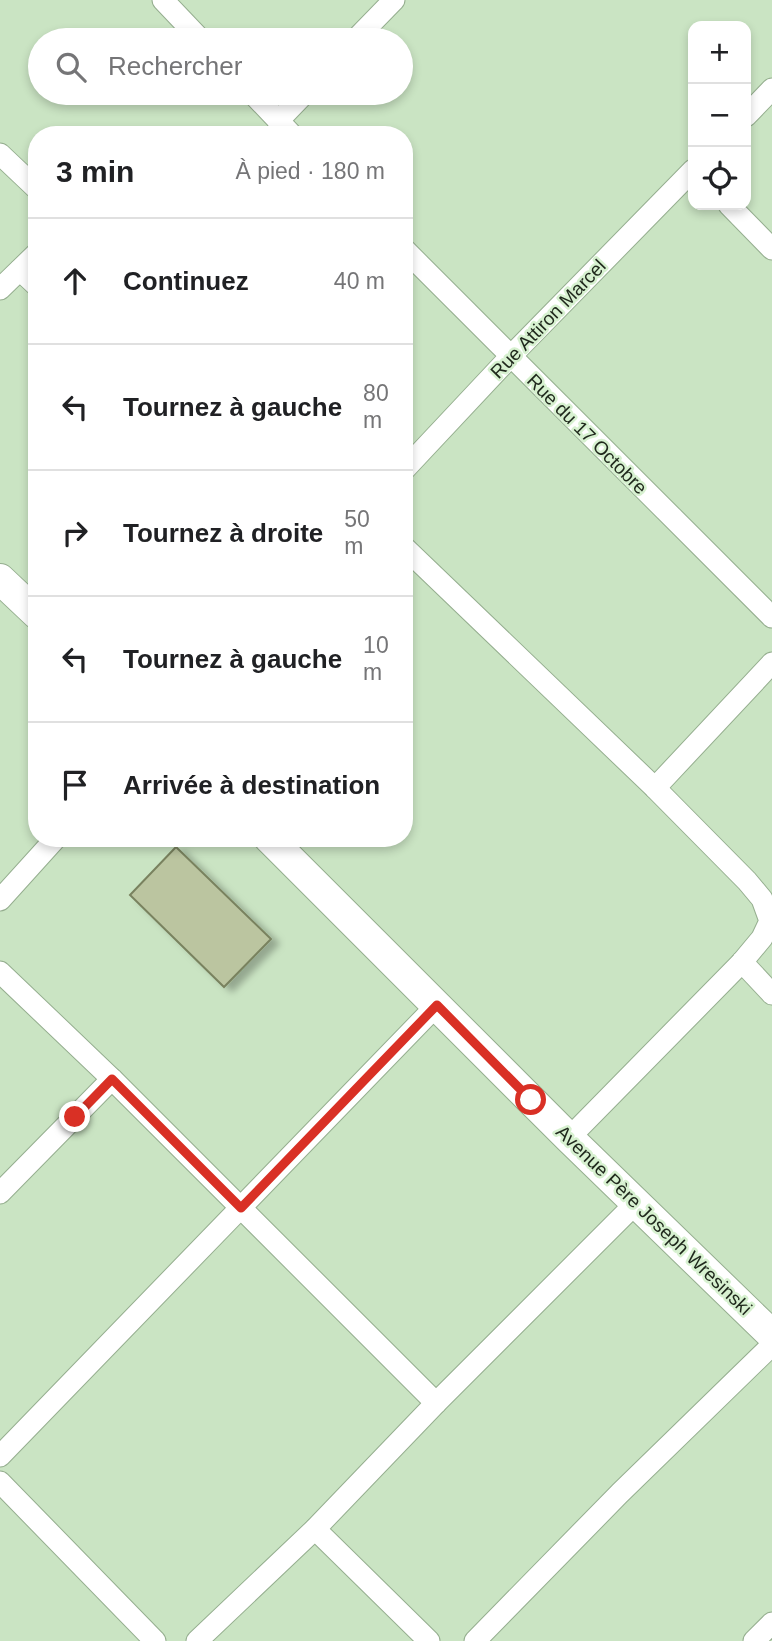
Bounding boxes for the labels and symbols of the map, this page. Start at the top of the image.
street label: Rue Attiron Marcel [486,255,610,383]
street label: Rue du 17 Octobre [523,370,651,498]
route start [515,1084,546,1115]
route end [59,1101,90,1132]
street label: Avenue Père Joseph Wresinski [552,1121,756,1319]

